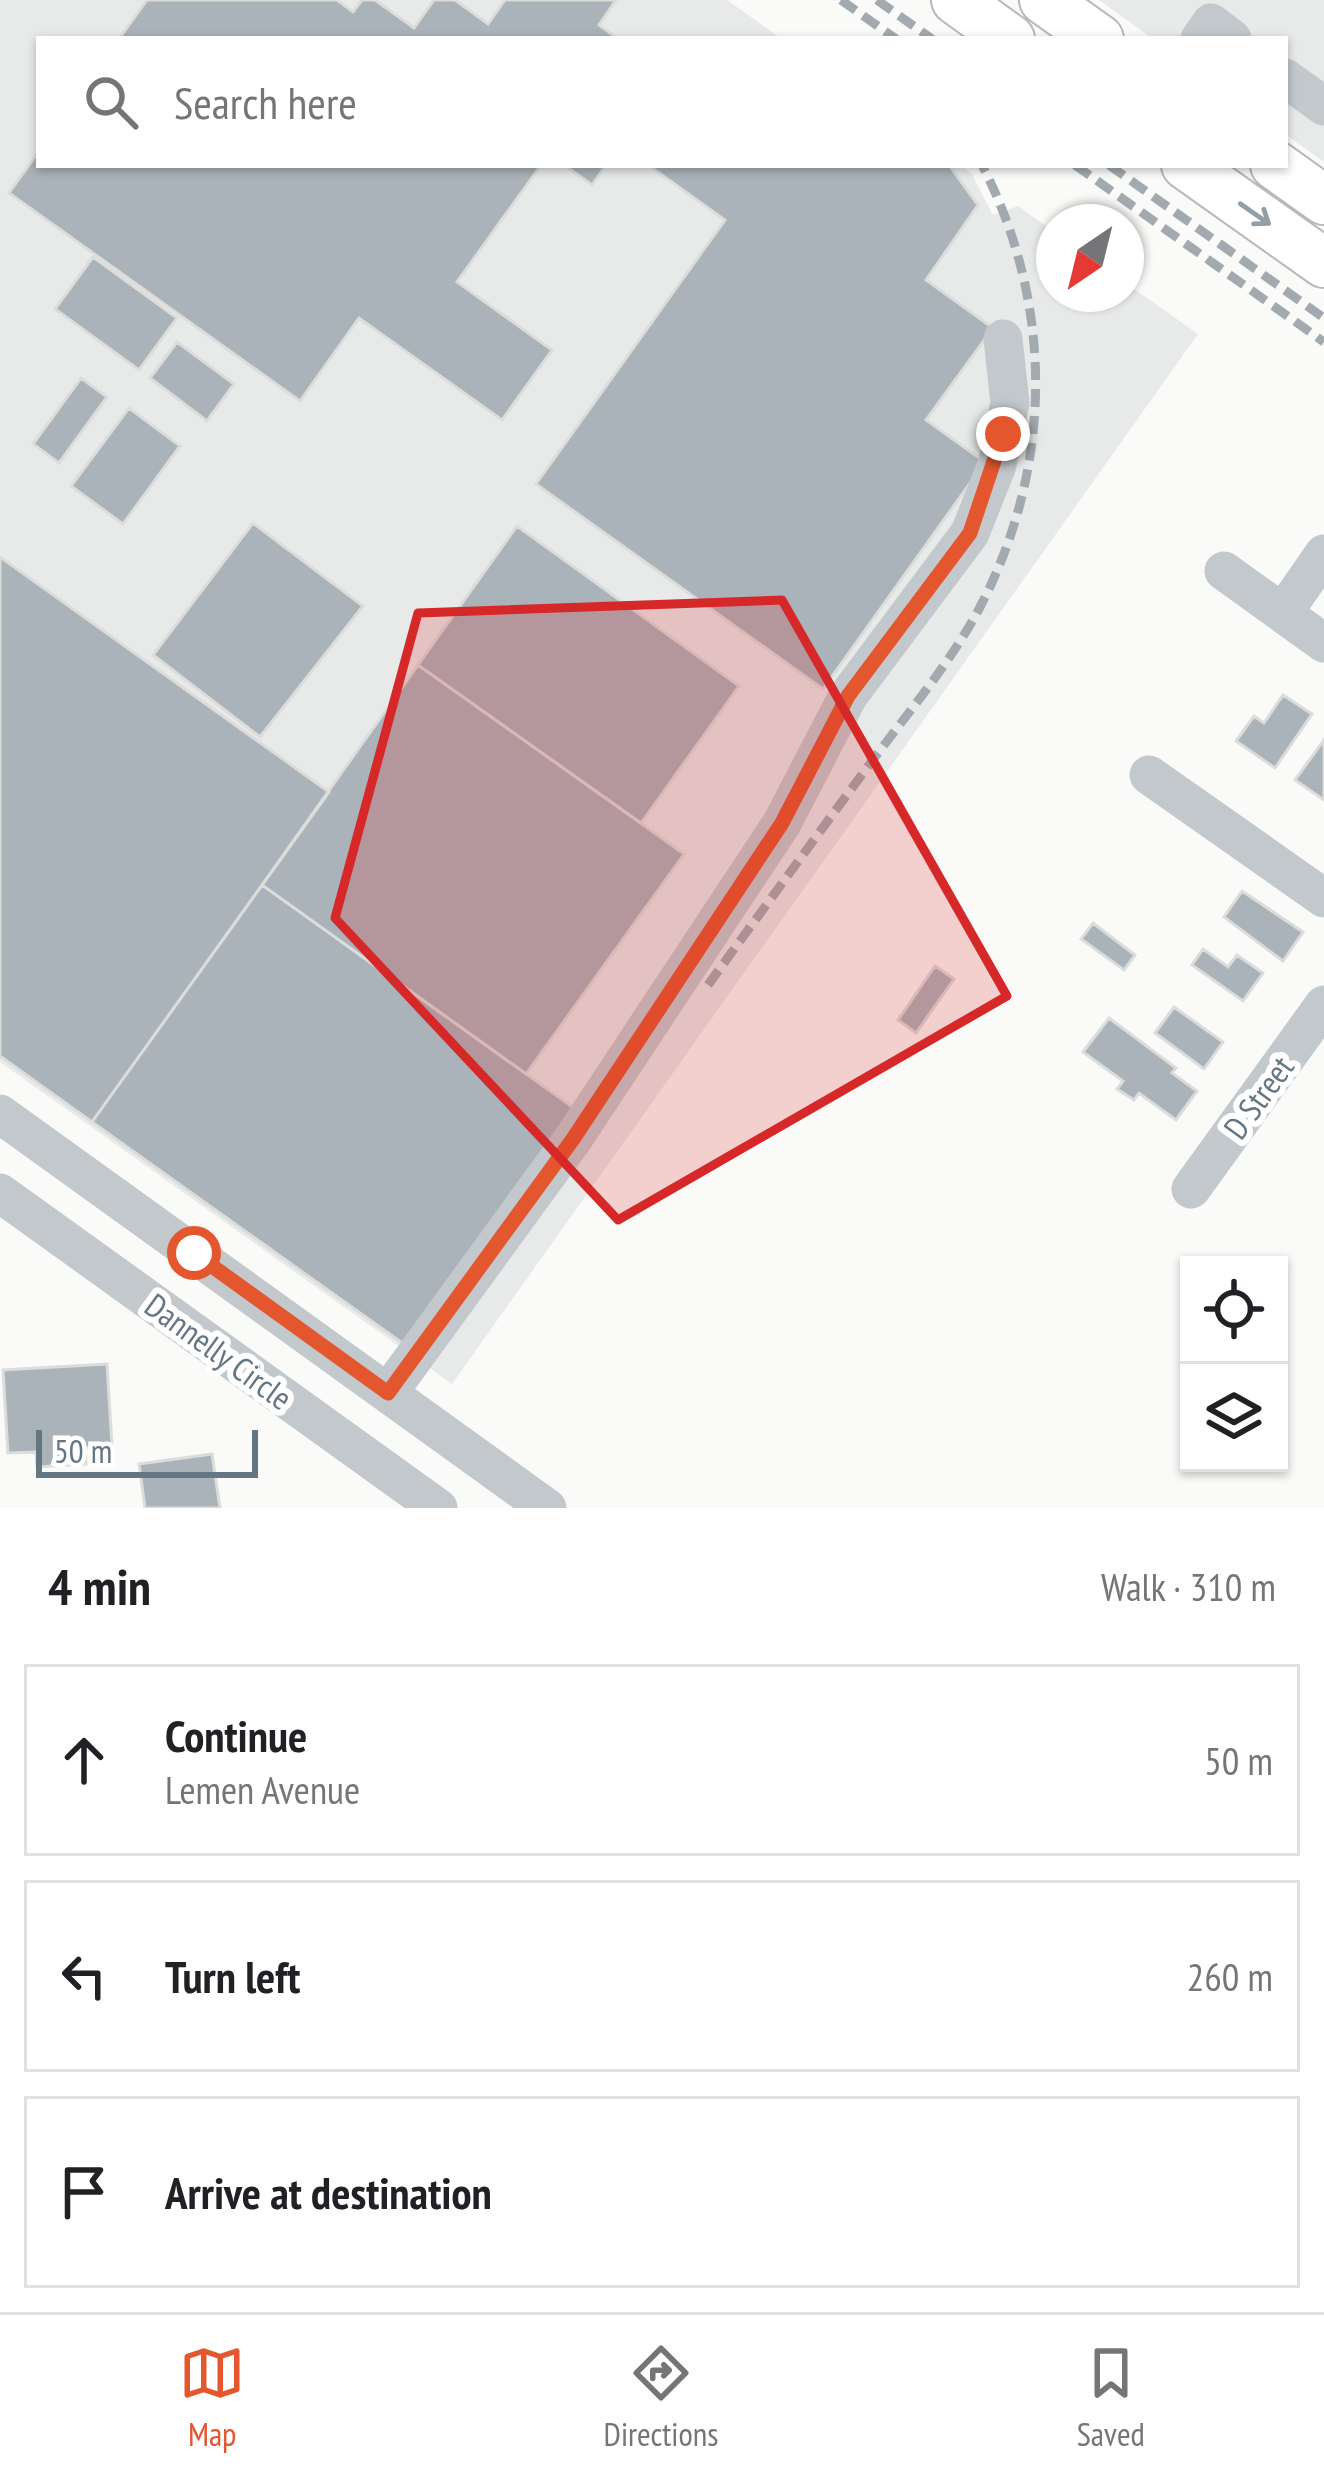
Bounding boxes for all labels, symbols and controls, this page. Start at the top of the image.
search box [36,36,1288,168]
icon: search [78,69,144,135]
text: Search here [174,73,357,131]
one-way arrow [1238,201,1271,226]
north arrow [1036,204,1144,312]
route end [976,407,1030,461]
street label: D Street [1213,1047,1303,1147]
route start [167,1226,221,1280]
map controls [1180,1256,1288,1472]
button: locate [1180,1256,1288,1364]
street label: Dannelly Circle [137,1283,301,1419]
button: layers [1180,1364,1288,1472]
scale bar [36,1424,258,1477]
text: 50 m [54,1429,112,1472]
text: 4 min [48,1553,151,1619]
text: Walk · 310 m [1101,1561,1276,1612]
text: Continue [165,1706,307,1764]
icon: ahead [51,1727,117,1793]
text: 50 m [1204,1735,1273,1786]
text: Lemen Avenue [165,1764,360,1815]
icon: left [51,1943,117,2009]
text: Turn left [165,1947,300,2005]
text: 260 m [1187,1951,1273,2002]
icon: arrive [51,2159,117,2225]
text: Arrive at destination [165,2163,492,2221]
tab: Map [179,2340,245,2455]
tab: Directions [604,2340,718,2455]
tab: Saved [1077,2340,1145,2455]

